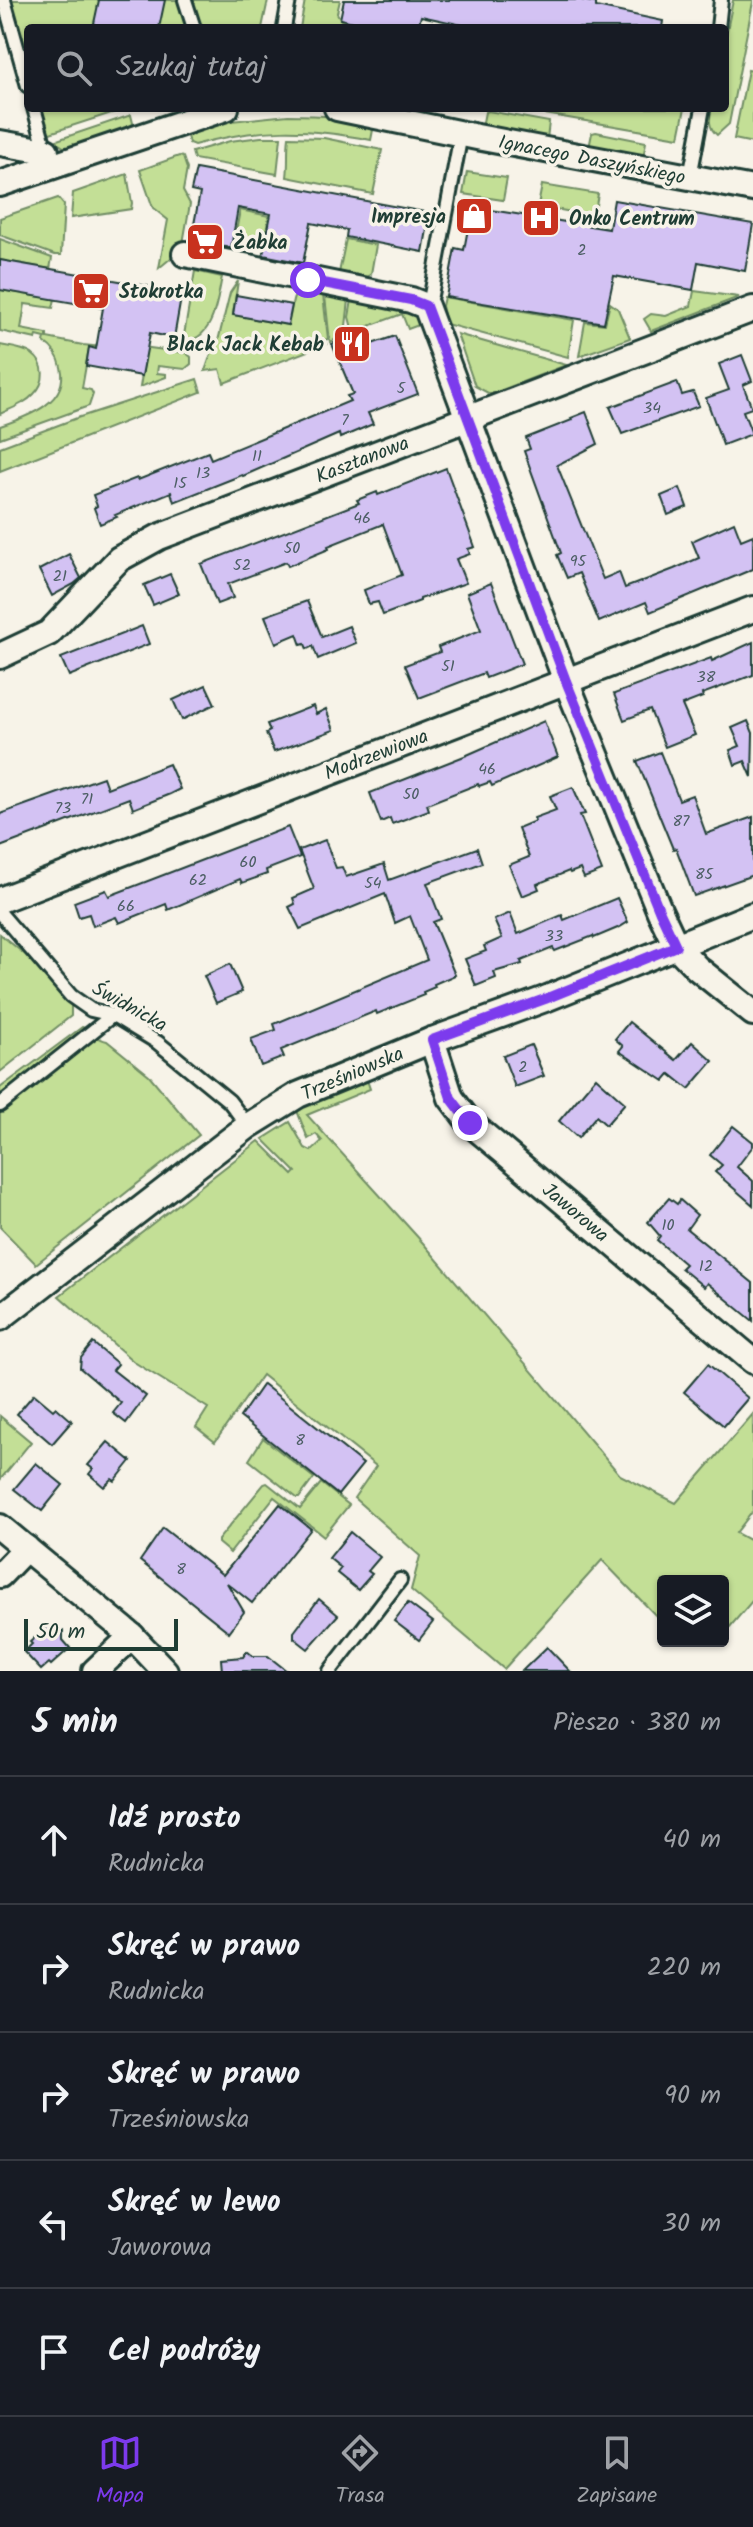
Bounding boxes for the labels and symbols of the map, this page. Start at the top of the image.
street label: Ignacego Daszyńskiego [495,127,688,195]
shop icon: Impresja [453,195,495,237]
hospital icon: Onko Centrum [520,197,562,239]
place label: Impresja [371,202,446,234]
place label: Onko Centrum [569,204,695,236]
supermarket icon: Żabka [184,221,226,263]
place label: Żabka [233,228,288,260]
house number: 2 [577,238,587,263]
route start [290,262,326,298]
supermarket icon: Stokrotka [70,270,112,312]
place label: Stokrotka [119,277,203,309]
restaurant icon: Black Jack Kebab [331,323,373,365]
place label: Black Jack Kebab [167,330,324,362]
house number: 5 [397,376,407,401]
house number: 34 [643,396,661,421]
house number: 7 [341,408,349,433]
street label: Kasztanowa [311,428,414,493]
house number: 11 [252,444,262,469]
house number: 13 [196,461,210,486]
house number: 15 [173,471,188,496]
house number: 46 [353,506,371,531]
house number: 50 [284,536,300,561]
house number: 95 [570,549,588,574]
house number: 52 [233,553,251,578]
house number: 21 [53,564,67,589]
house number: 51 [441,654,455,679]
house number: 38 [697,665,716,690]
street label: Modrzewiowa [320,721,434,790]
house number: 46 [478,757,496,782]
house number: 50 [403,782,419,807]
house number: 71 [81,787,93,812]
house number: 73 [55,796,71,821]
house number: 87 [672,809,690,834]
house number: 60 [240,850,256,875]
house number: 85 [695,862,715,887]
house number: 62 [189,868,207,893]
house number: 54 [364,871,382,896]
house number: 66 [117,894,135,919]
house number: 33 [545,924,563,949]
street label: Świdnicka [85,974,173,1042]
street label: Trześniowska [296,1039,409,1111]
house number: 2 [518,1055,528,1080]
route end [452,1105,488,1141]
street label: Jaworowa [534,1176,616,1251]
house number: 10 [661,1213,675,1238]
house number: 12 [699,1254,713,1279]
house number: 8 [295,1428,305,1453]
house number: 8 [176,1557,186,1582]
scale bar [24,1615,178,1651]

